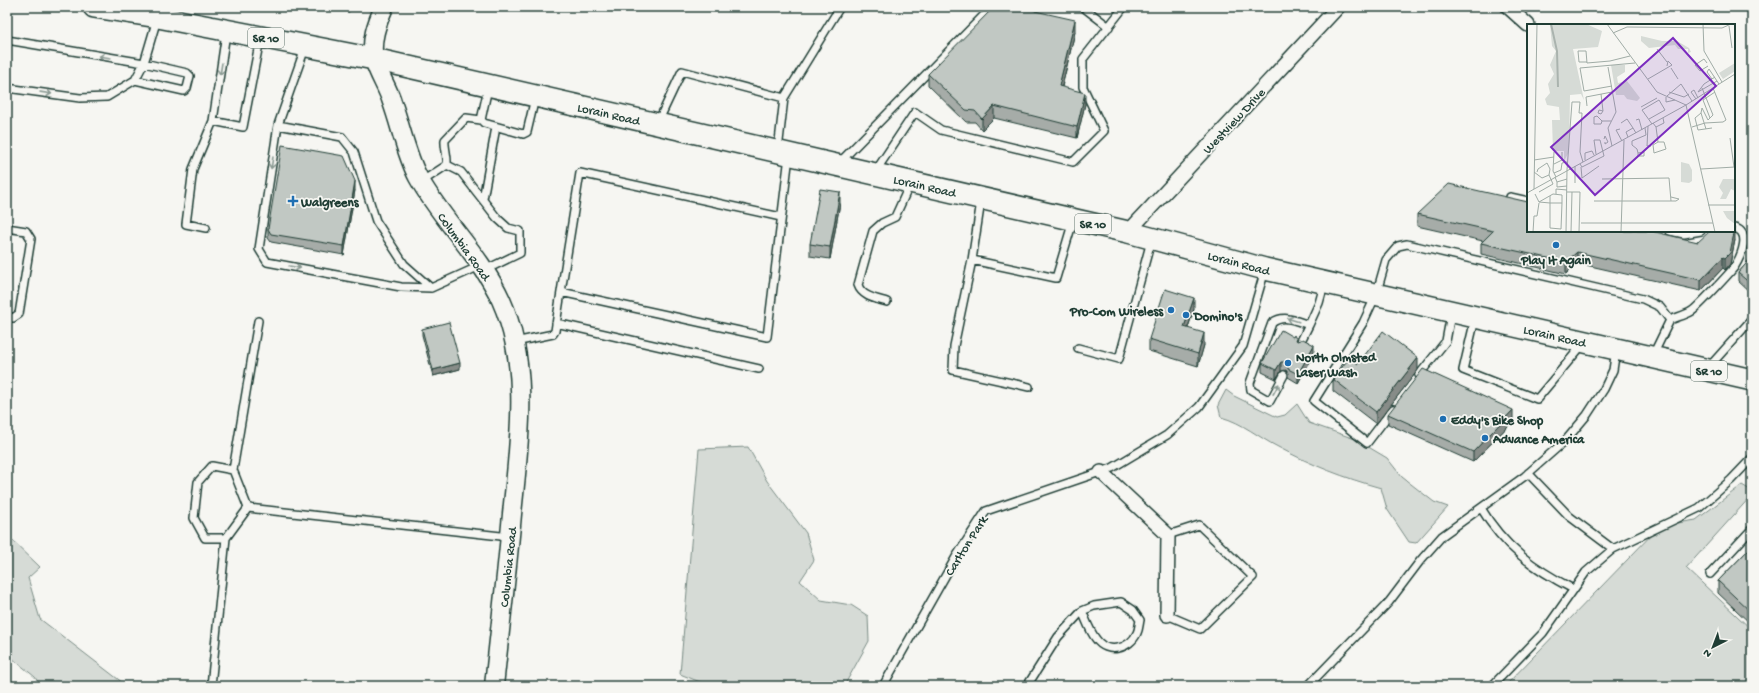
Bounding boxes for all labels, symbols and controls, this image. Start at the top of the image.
inset map [1527,24,1735,232]
road number: SR 10 [248,28,284,48]
one-way arrow [99,52,112,60]
one-way arrow [217,62,225,75]
street label: Westview Drive [1200,85,1269,158]
one-way arrow [39,89,52,97]
street label: Lorain Road [576,101,643,130]
one-way arrow [268,156,276,169]
street label: Lorain Road [892,173,959,202]
marker: Walgreens [288,196,298,206]
place label: Walgreens [300,196,360,211]
street label: Columbia Road [433,211,493,285]
road number: SR 10 [1075,214,1111,234]
marker: Play It Again [1551,240,1561,250]
street label: Lorain Road [1206,249,1272,280]
place label: Play It Again [1520,254,1592,269]
one-way arrow [288,263,301,271]
place label: Pro-Com Wireless [1069,305,1164,320]
marker: Pro-Com Wireless [1166,305,1176,315]
marker: Domino's [1181,310,1191,320]
place label: Domino's [1193,310,1243,325]
one-way arrow [1287,316,1300,323]
street label: Lorain Road [1522,323,1589,352]
place label: North Olmsted Laser Wash [1296,351,1377,381]
marker: North Olmsted Laser Wash [1283,358,1293,368]
road number: SR 10 [1691,361,1727,381]
one-way arrow [1273,383,1281,395]
marker: Eddy's Bike Shop [1438,414,1448,424]
place label: Eddy's Bike Shop [1451,414,1544,430]
marker: Advance America [1480,433,1490,443]
place label: Advance America [1492,433,1585,448]
street label: Carlton Park [943,513,992,579]
street label: Columbia Road [498,525,521,608]
north arrow [1693,627,1733,667]
text: N [1701,646,1714,660]

